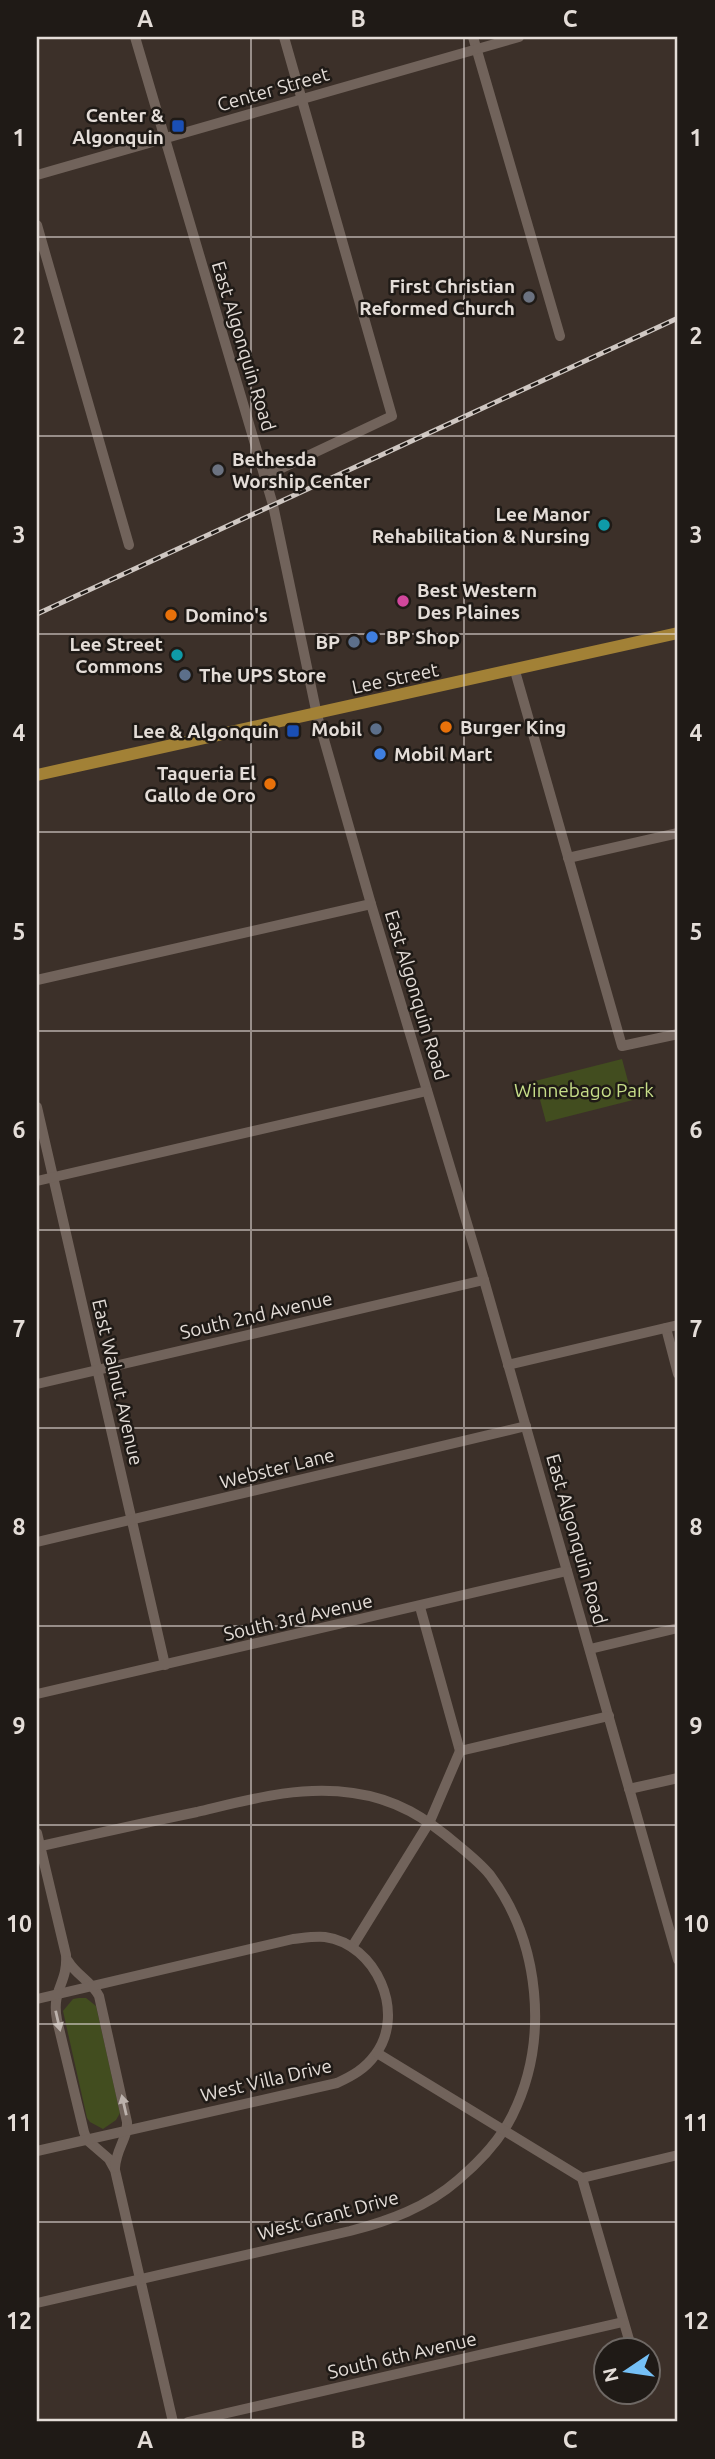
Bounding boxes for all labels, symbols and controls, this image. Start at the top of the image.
text: A [137,6,153,31]
text: B [350,6,366,31]
text: C [563,6,578,31]
street label: Center Street [214,62,332,115]
place label: Center & Algonquin [72,104,164,148]
marker: Center & Algonquin [170,118,186,134]
text: 1 [13,125,25,150]
text: 1 [690,125,702,150]
street label: East Algonquin Road [208,259,280,433]
place label: First Christian Reformed Church [359,275,515,319]
marker: First Christian Reformed Church [521,289,537,305]
text: 2 [13,323,25,348]
text: 2 [690,323,702,348]
place label: Bethesda Worship Center [232,448,371,492]
marker: Bethesda Worship Center [210,462,226,478]
place label: Lee Manor Rehabilitation & Nursing [372,503,590,547]
marker: Lee Manor Rehabilitation & Nursing [596,517,612,533]
text: 3 [13,522,25,547]
text: 3 [690,522,702,547]
place label: Best Western Des Plaines [417,579,537,623]
marker: Best Western Des Plaines [395,593,411,609]
place label: Domino's [185,604,268,626]
marker: Domino's [163,607,179,623]
place label: BP Shop [386,626,460,648]
marker: BP Shop [364,629,380,645]
place label: BP [315,631,340,653]
place label: Lee Street Commons [69,633,163,677]
marker: BP [346,634,362,650]
marker: Lee Street Commons [169,647,185,663]
street label: Lee Street [350,658,441,698]
place label: The UPS Store [199,664,326,686]
marker: The UPS Store [177,667,193,683]
place label: Burger King [460,716,566,738]
place label: Mobil [311,718,362,740]
marker: Burger King [438,719,454,735]
text: 4 [13,720,26,745]
place label: Lee & Algonquin [133,720,279,742]
text: 4 [690,720,703,745]
marker: Mobil [368,721,384,737]
marker: Lee & Algonquin [285,723,301,739]
place label: Mobil Mart [394,743,493,765]
marker: Mobil Mart [372,746,388,762]
place label: Taqueria El Gallo de Oro [144,762,256,806]
marker: Taqueria El Gallo de Oro [262,776,278,792]
street label: East Algonquin Road [381,908,453,1082]
text: 5 [13,919,25,944]
text: 5 [690,919,702,944]
park label: Winnebago Park [514,1079,654,1101]
text: 6 [13,1117,26,1142]
text: 6 [690,1117,703,1142]
street label: South 2nd Avenue [178,1287,334,1343]
street label: East Walnut Avenue [88,1297,148,1467]
text: 7 [13,1316,25,1341]
text: 7 [690,1316,702,1341]
street label: Webster Lane [217,1443,337,1493]
street label: East Algonquin Road [542,1451,612,1627]
text: 8 [13,1514,25,1539]
text: 8 [690,1514,702,1539]
street label: South 3rd Avenue [221,1589,375,1645]
text: 9 [13,1713,25,1738]
text: 9 [690,1713,702,1738]
text: 10 [6,1911,32,1936]
text: 10 [683,1911,709,1936]
one-way arrow [52,2010,63,2032]
street label: West Villa Drive [198,2054,334,2106]
one-way arrow [118,2094,129,2116]
text: 11 [6,2110,32,2135]
text: 11 [683,2110,709,2135]
street label: West Grant Drive [255,2186,401,2244]
text: 12 [6,2308,32,2333]
text: 12 [683,2308,709,2333]
street label: South 6th Avenue [325,2327,479,2383]
north arrow [592,2336,662,2406]
text: N [598,2365,623,2384]
text: A [137,2427,153,2452]
text: B [350,2427,366,2452]
text: C [563,2427,578,2452]

